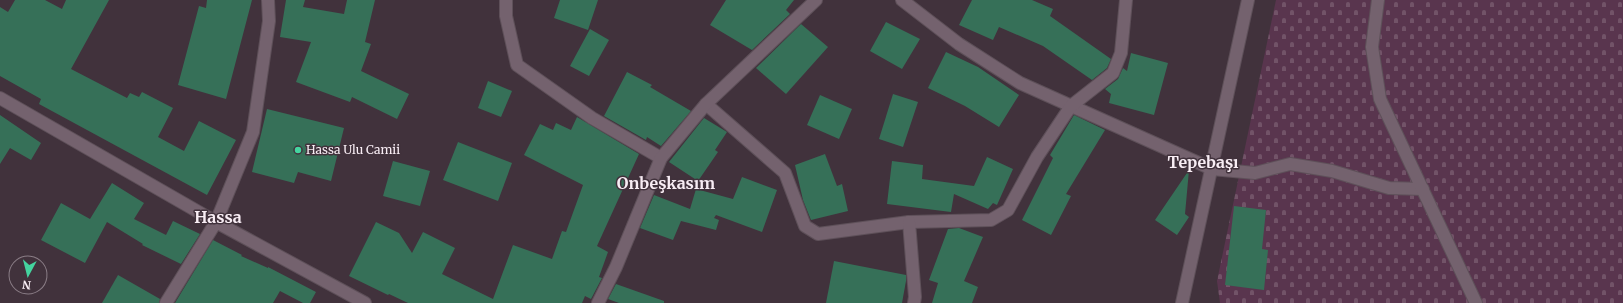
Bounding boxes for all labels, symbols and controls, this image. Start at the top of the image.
place label: Hassa Ulu Camii [306,142,400,157]
marker: Hassa Ulu Camii [293,145,303,155]
district label: Tepebaşı [1168,152,1239,172]
district label: Onbeşkasım [617,173,715,193]
district label: Hassa [194,207,242,227]
north arrow [8,255,48,295]
text: N [21,277,32,292]

